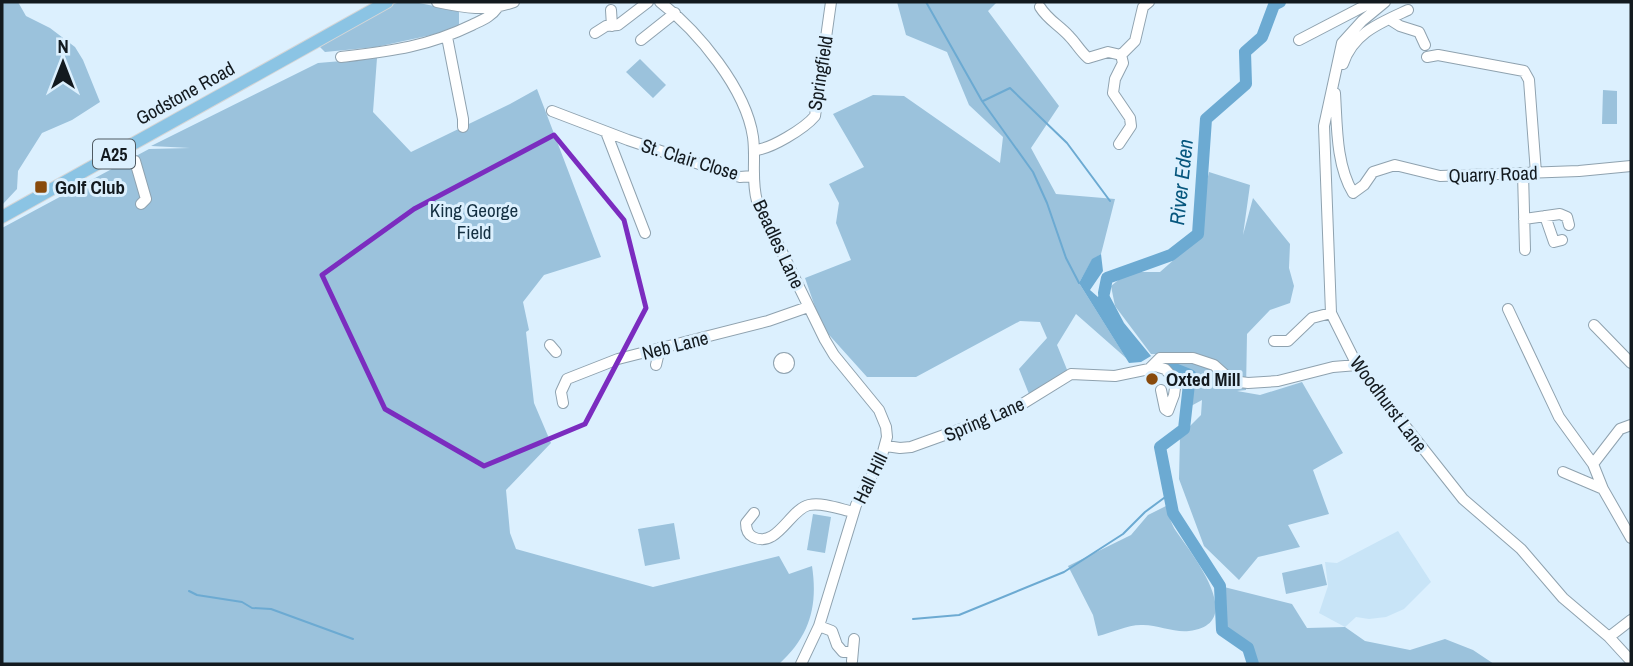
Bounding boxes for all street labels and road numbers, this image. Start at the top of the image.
street label: Springfield [801,34,839,112]
street label: Godstone Road [131,55,239,131]
street label: St. Clair Close [638,132,742,186]
road number: A25 [93,140,135,168]
street label: Quarry Road [1448,159,1538,189]
street label: Beadles Lane [747,195,811,293]
street label: Neb Lane [639,324,711,366]
street label: Woodhurst Lane [1344,351,1434,457]
street label: Spring Lane [940,390,1028,448]
street label: Hall Hill [847,448,893,508]

